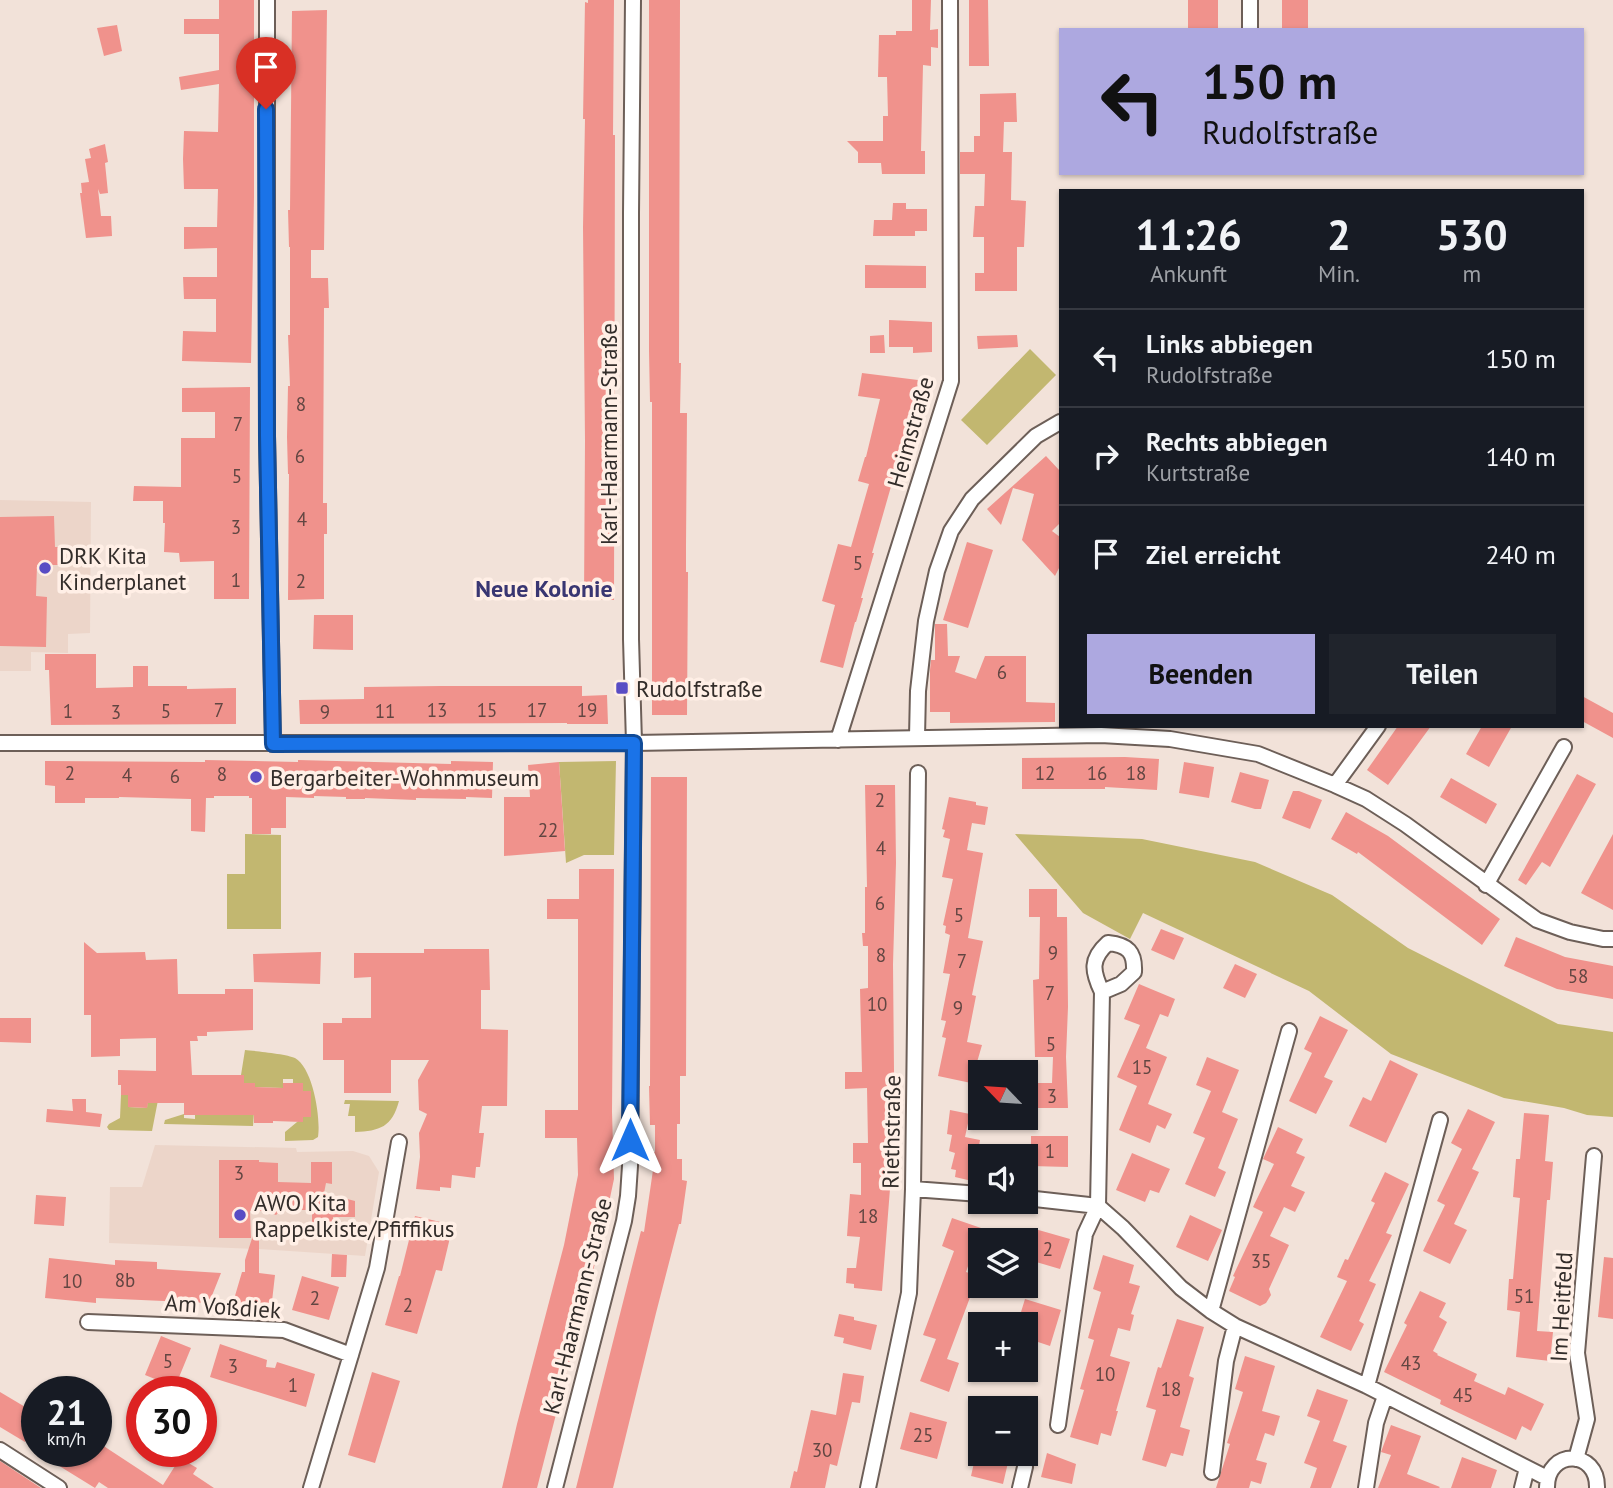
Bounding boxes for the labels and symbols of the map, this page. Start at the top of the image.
pin [236,37,296,109]
street label: Karl-Haarmann-Straße [594,323,623,545]
street label: Heimstraße [880,373,940,491]
house number: 8 [296,392,306,416]
house number: 7 [233,412,243,436]
house number: 6 [295,444,305,468]
house number: 5 [232,464,242,488]
house number: 4 [297,507,307,531]
house number: 3 [231,515,241,539]
place label: DRK Kita Kinderplanet [59,541,186,596]
house number: 5 [853,551,863,575]
marker: DRK Kita Kinderplanet [37,560,53,576]
house number: 1 [231,568,241,592]
house number: 2 [296,569,306,593]
district label: Neue Kolonie [475,573,613,604]
house number: 6 [997,660,1007,684]
place label: Rudolfstraße [636,674,763,703]
marker: Rudolfstraße [614,680,630,696]
house number: 7 [214,698,224,722]
house number: 13 [427,698,447,722]
house number: 15 [477,698,497,722]
house number: 17 [527,698,547,722]
house number: 19 [577,698,597,722]
house number: 1 [63,699,73,723]
house number: 5 [161,699,171,723]
house number: 11 [375,699,395,723]
house number: 3 [111,700,121,724]
house number: 9 [320,700,330,724]
house number: 2 [65,761,75,785]
house number: 12 [1035,761,1055,785]
house number: 16 [1087,761,1107,785]
house number: 18 [1126,761,1146,785]
house number: 8 [217,762,227,786]
house number: 4 [122,763,132,787]
place label: Bergarbeiter-Wohnmuseum [270,763,539,792]
house number: 6 [170,764,180,788]
marker: Bergarbeiter-Wohnmuseum [248,769,264,785]
house number: 2 [875,788,885,812]
house number: 22 [538,818,558,842]
house number: 4 [876,836,886,860]
house number: 6 [875,891,885,915]
house number: 5 [954,903,964,927]
house number: 9 [1048,941,1058,965]
house number: 8 [876,943,886,967]
house number: 7 [957,949,967,973]
house number: 58 [1568,964,1588,988]
house number: 7 [1045,981,1055,1005]
house number: 10 [867,992,887,1016]
house number: 9 [953,996,963,1020]
house number: 5 [1046,1032,1056,1056]
house number: 15 [1132,1055,1152,1079]
north arrow [968,1060,1038,1130]
street label: Riethstraße [876,1075,906,1189]
house number: 3 [1047,1084,1057,1108]
position arrow [593,1103,667,1177]
house number: 1 [1045,1139,1055,1163]
house number: 3 [234,1161,244,1185]
place label: AWO Kita Rappelkiste/Pfiffikus [254,1188,455,1243]
street label: Karl-Haarmann-Straße [536,1195,618,1417]
house number: 18 [858,1204,878,1228]
marker: AWO Kita Rappelkiste/Pfiffikus [232,1207,248,1223]
house number: 2 [1043,1237,1053,1261]
house number: 35 [1251,1249,1271,1273]
street label: Im Heitfeld [1544,1251,1578,1363]
house number: 8b [115,1268,135,1292]
house number: 10 [62,1269,82,1293]
house number: 51 [1514,1284,1534,1308]
house number: 2 [310,1286,320,1310]
street label: Am Voßdiek [164,1287,282,1325]
house number: 2 [403,1293,413,1317]
house number: 5 [163,1349,173,1373]
house number: 43 [1401,1351,1421,1375]
house number: 3 [228,1354,238,1378]
house number: 10 [1095,1362,1115,1386]
house number: 1 [288,1373,298,1397]
speed limit sign: 30 [126,1376,217,1467]
house number: 18 [1161,1377,1181,1401]
house number: 45 [1453,1383,1473,1407]
house number: 25 [913,1423,933,1447]
house number: 30 [812,1438,832,1462]

